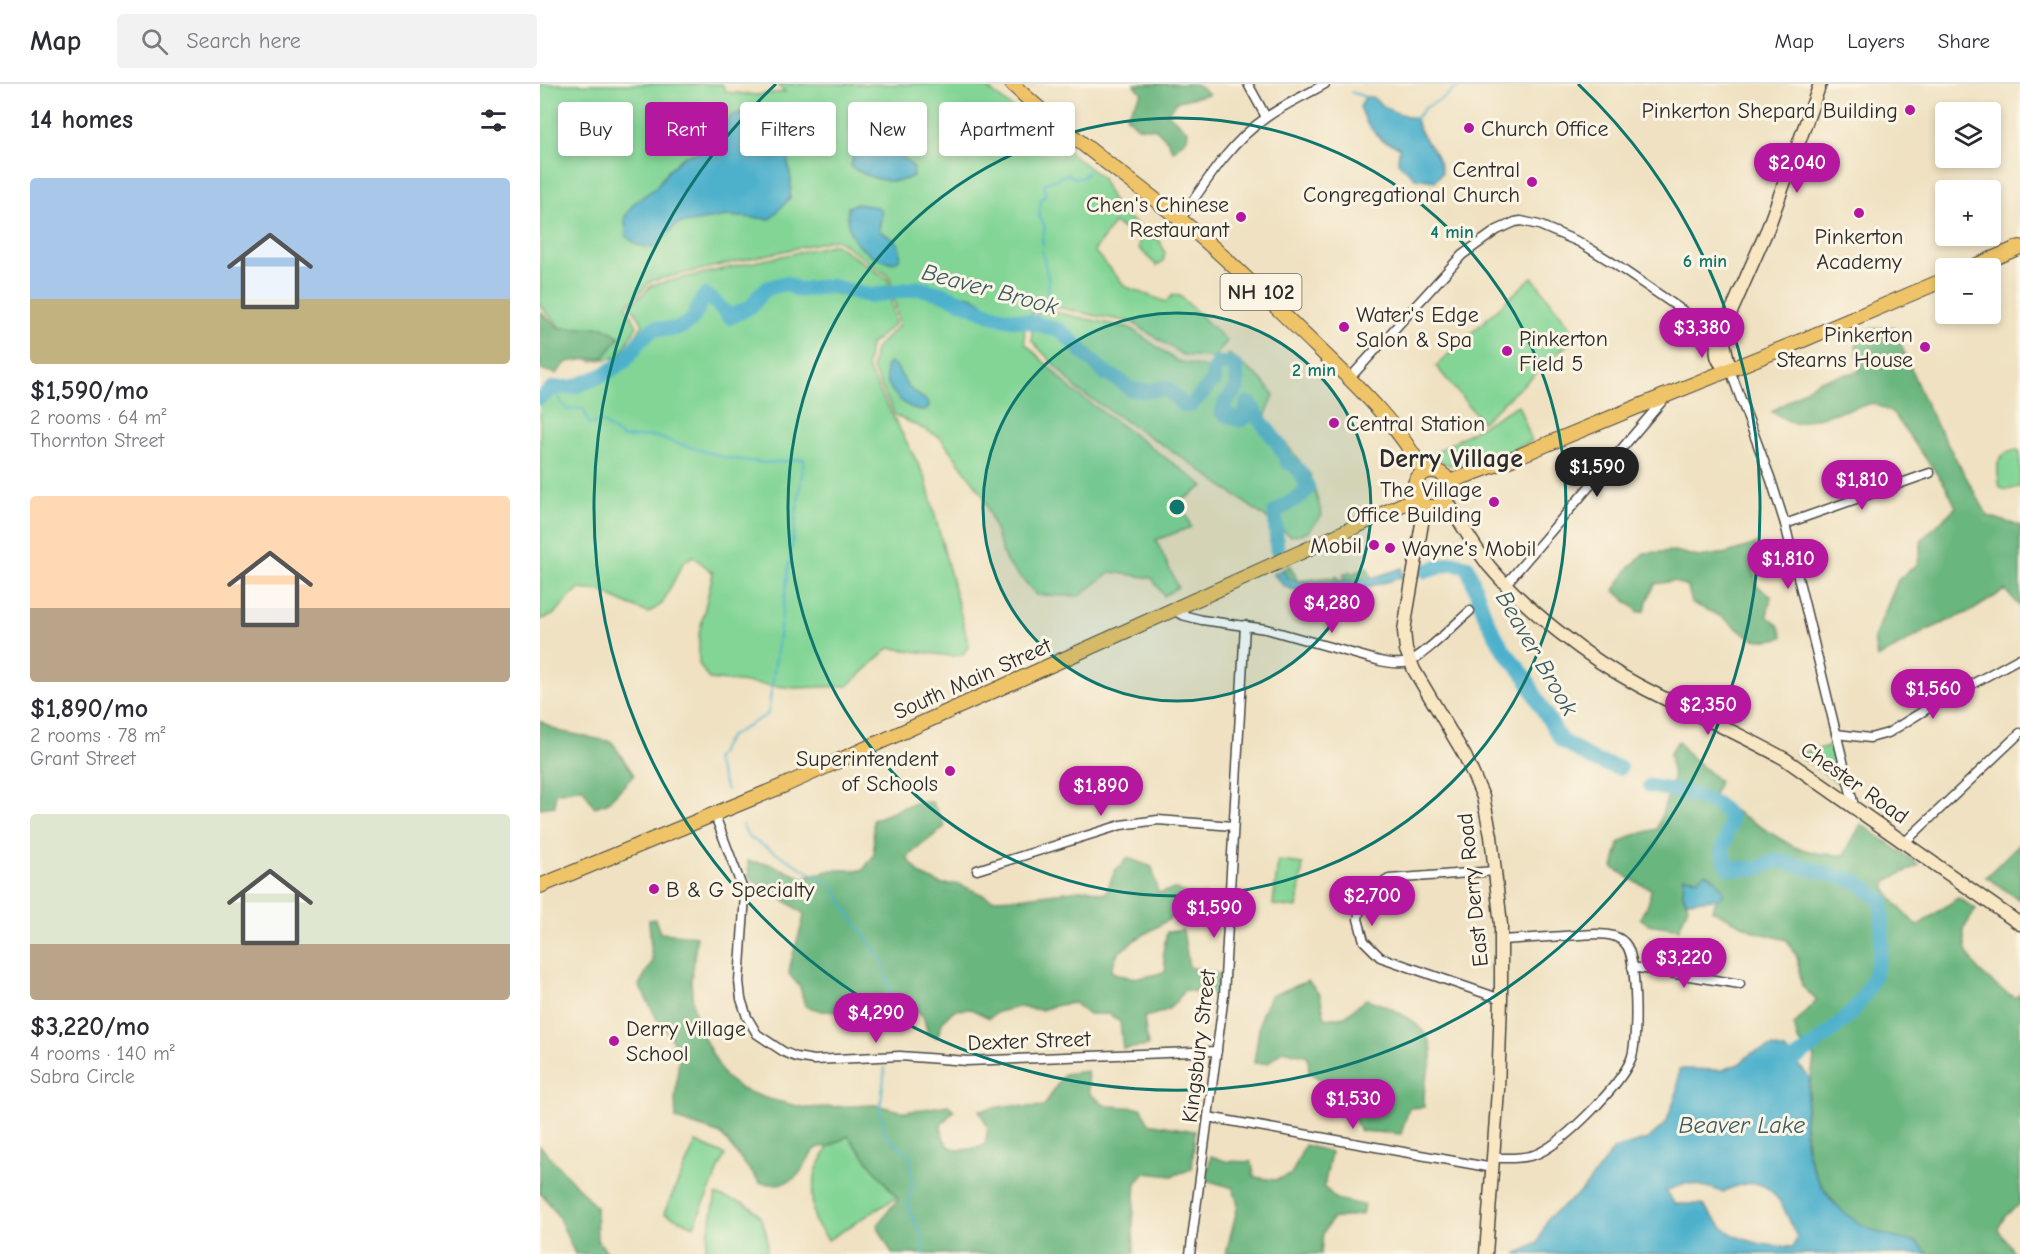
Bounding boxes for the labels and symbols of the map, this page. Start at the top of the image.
place label: Pinkerton Shepard Building [1642,98,1898,124]
marker: Pinkerton Shepard Building [1903,103,1917,117]
place label: Church Office [1481,116,1608,142]
marker: Church Office [1462,121,1476,135]
pin: $2,040 [1748,143,1846,194]
place label: Central Congregational Church [1303,157,1520,208]
marker: Central Congregational Church [1525,175,1539,189]
place label: Chen's Chinese Restaurant [1086,192,1230,243]
marker: Pinkerton Academy [1852,206,1866,220]
marker: Chen's Chinese Restaurant [1234,210,1248,224]
text: 4 min [1430,222,1474,243]
place label: Pinkerton Academy [1815,224,1903,275]
text: 6 min [1683,251,1727,272]
water label: Beaver Brook [919,257,1061,321]
road number: NH 102 [1220,274,1302,310]
place label: Water's Edge Salon & Spa [1356,302,1479,353]
pin: $3,380 [1653,308,1751,359]
marker: Water's Edge Salon & Spa [1337,320,1351,334]
place label: Pinkerton Stearns House [1777,322,1913,373]
place label: Pinkerton Field 5 [1519,326,1608,377]
marker: Pinkerton Stearns House [1918,340,1932,354]
marker: Pinkerton Field 5 [1500,344,1514,358]
text: 2 min [1292,360,1336,381]
place label: Central Station [1346,411,1485,437]
marker: Central Station [1327,416,1341,430]
district label: Derry Village [1379,444,1523,474]
pin: $1,590 [1548,447,1646,498]
pin: $1,810 [1813,460,1911,511]
place label: The Village Office Building [1346,477,1482,528]
marker: The Village Office Building [1487,495,1501,509]
centre of rings [1167,497,1187,517]
place label: Mobil [1310,533,1362,559]
place label: Wayne's Mobil [1402,536,1536,562]
marker: Mobil [1367,538,1381,552]
pin: $1,810 [1739,539,1837,590]
marker: Wayne's Mobil [1383,541,1397,555]
pin: $4,280 [1283,583,1381,634]
water label: Beaver Brook [1490,586,1584,721]
street label: South Main Street [890,632,1056,725]
pin: $1,560 [1884,669,1982,720]
pin: $2,350 [1659,685,1757,736]
street label: Chester Road [1795,736,1913,830]
place label: Superintendent of Schools [796,746,939,797]
marker: Superintendent of Schools [943,764,957,778]
pin: $1,890 [1052,766,1150,817]
street label: East Derry Road [1452,812,1494,968]
pin: $2,700 [1323,876,1421,927]
place label: B & G Specialty [666,877,815,903]
marker: B & G Specialty [647,882,661,896]
pin: $1,590 [1165,888,1263,939]
pin: $3,220 [1635,938,1733,989]
street label: Kingsbury Street [1177,967,1221,1124]
pin: $4,290 [827,993,925,1044]
place label: Derry Village School [626,1016,746,1067]
street label: Dexter Street [967,1026,1092,1056]
marker: Derry Village School [607,1034,621,1048]
pin: $1,530 [1304,1079,1402,1130]
water label: Beaver Lake [1679,1111,1805,1139]

